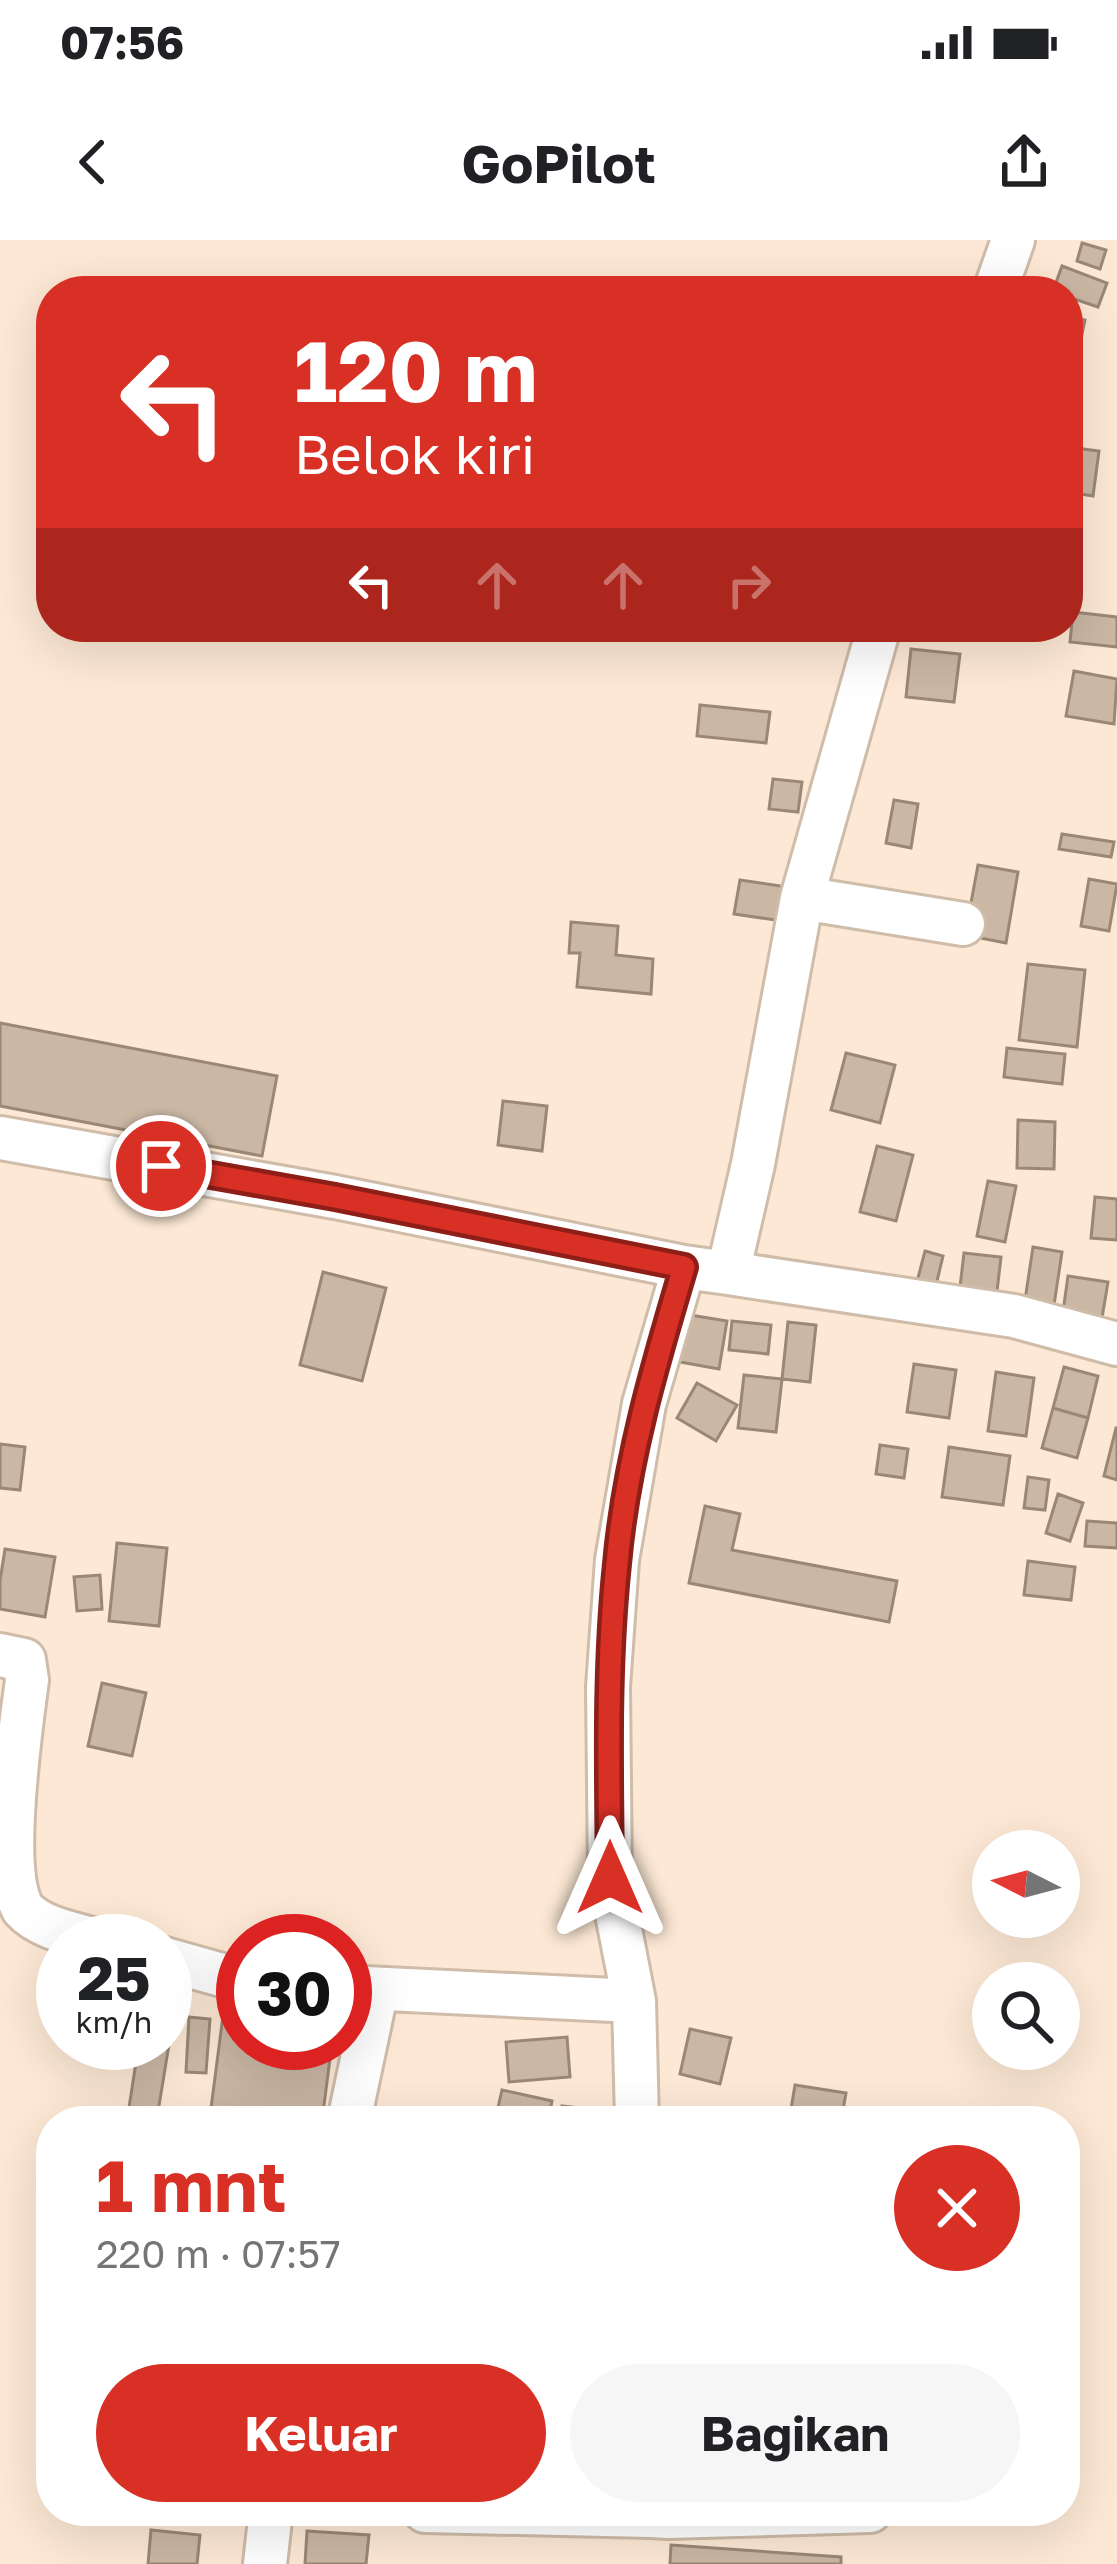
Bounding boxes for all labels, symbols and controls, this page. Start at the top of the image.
text: 07:56 [60,15,184,69]
icon: back [60,129,126,195]
icon: share [991,129,1057,195]
text: GoPilot [461,130,656,195]
text: 120 m [294,320,538,420]
icon: left [96,324,252,480]
text: Belok kiri [294,421,535,486]
icon: left [338,552,404,618]
icon: ahead [464,552,530,618]
icon: ahead [590,552,656,618]
icon: right [716,552,782,618]
pin [110,1115,212,1217]
icon: arrive [128,1133,194,1199]
position arrow [547,1815,673,1941]
north arrow [972,1830,1080,1938]
map controls [972,1830,1080,2070]
speed limit sign: 30 [216,1914,372,2070]
text: 25 [77,1941,151,2013]
button: search [972,1962,1080,2070]
text: km/h [76,2004,152,2040]
text: 1 mnt [96,2141,286,2228]
button: close [894,2145,1020,2271]
text: 220 m · 07:57 [96,2230,341,2277]
button: Keluar [96,2364,546,2502]
button: Bagikan [570,2364,1020,2502]

